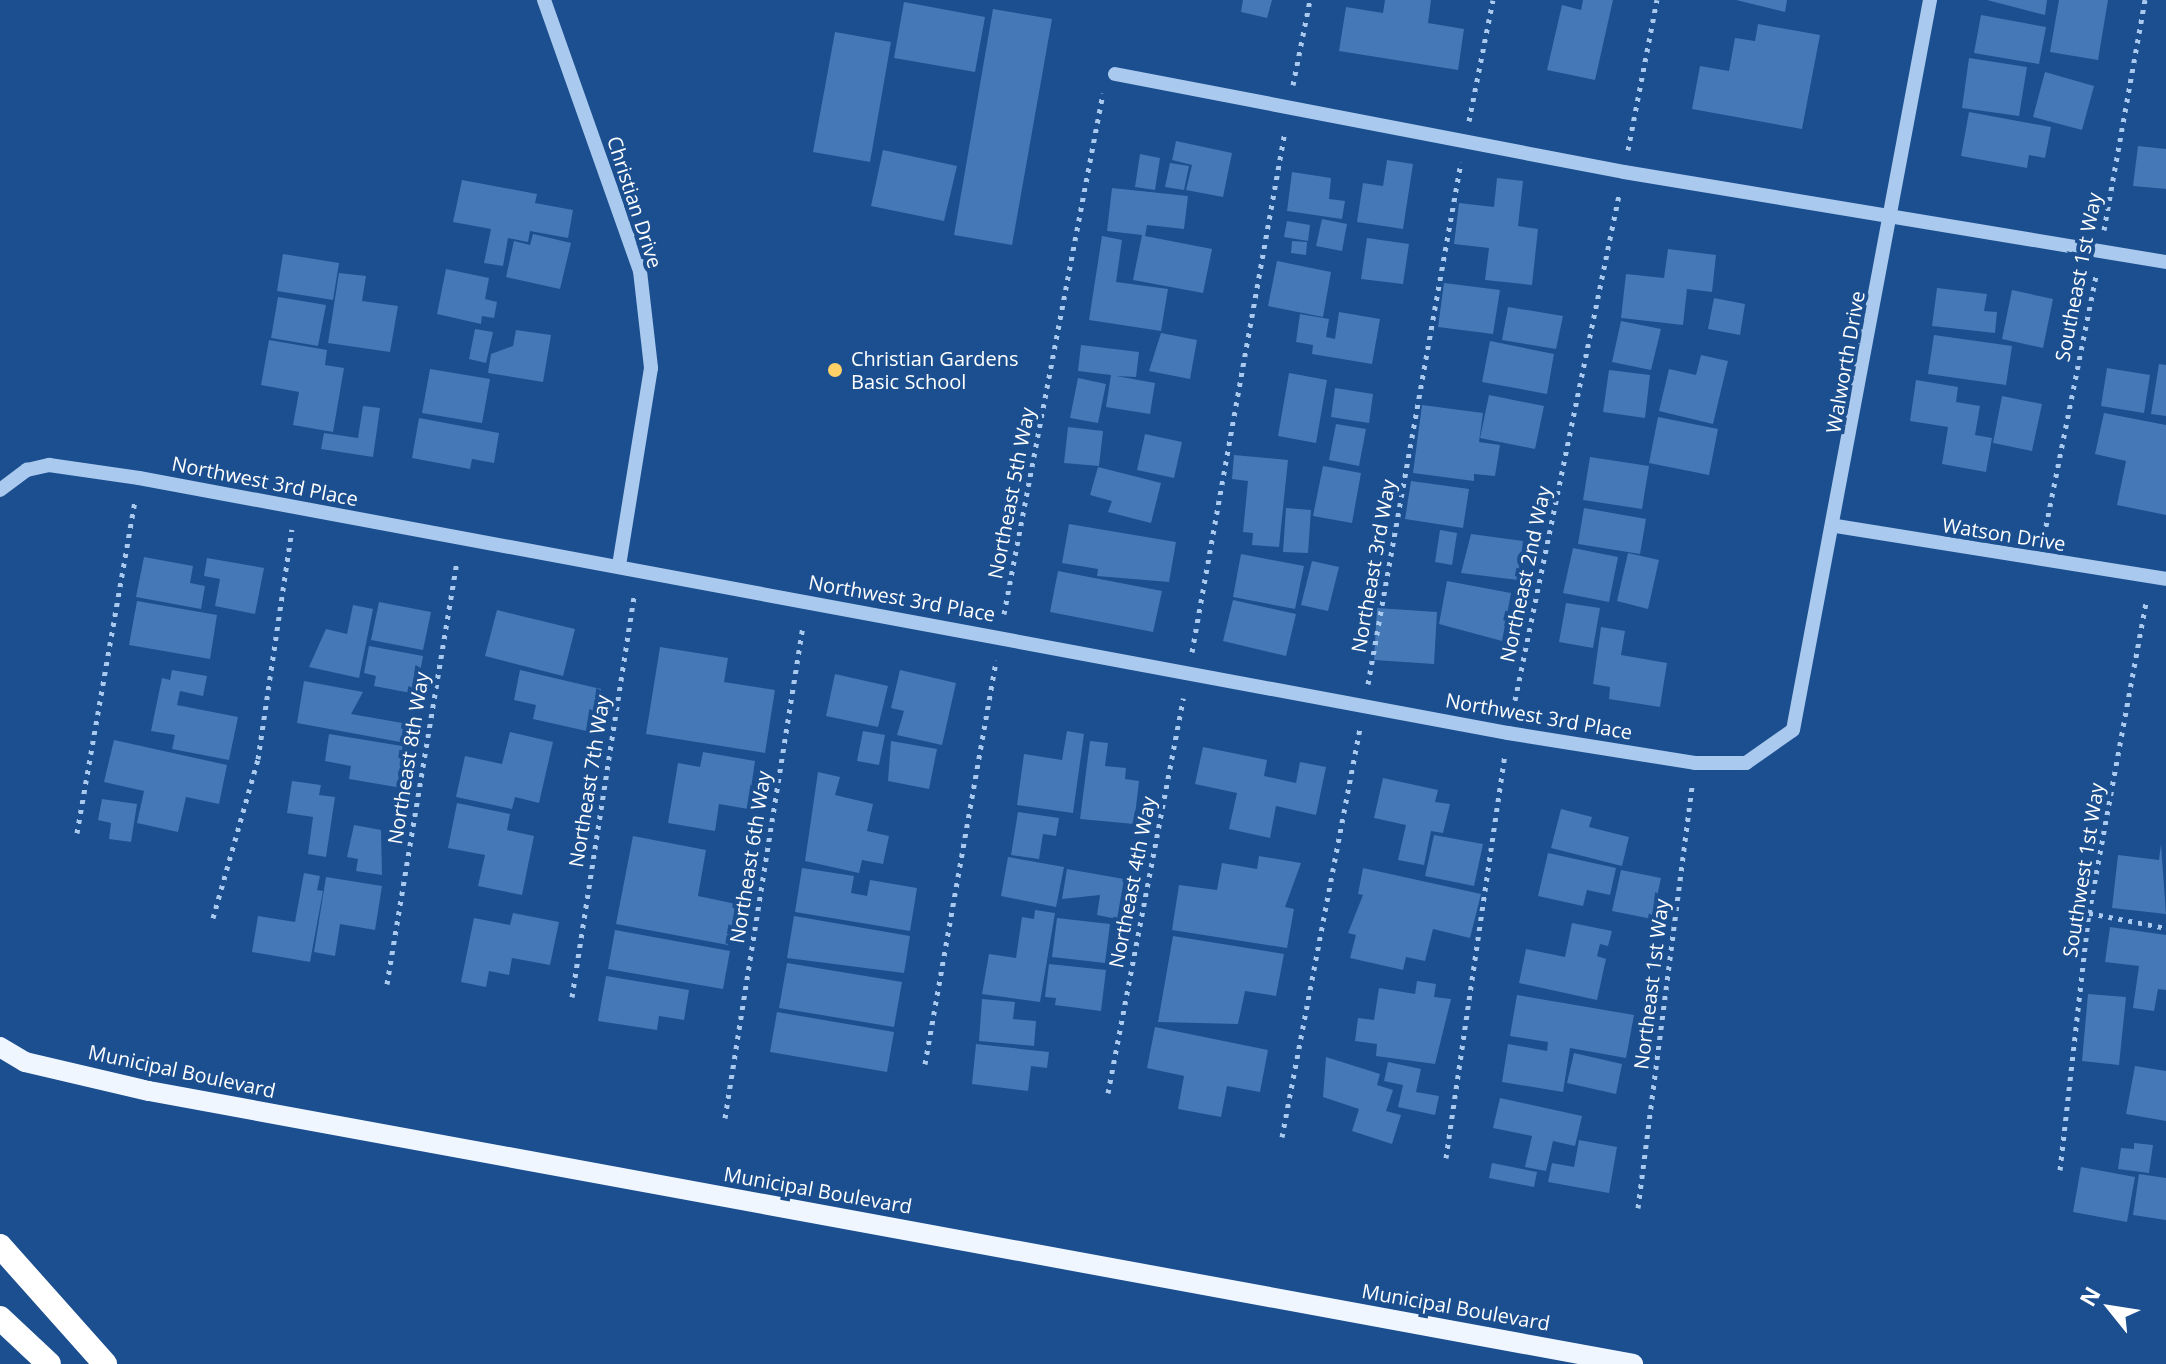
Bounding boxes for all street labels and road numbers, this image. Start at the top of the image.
street label: Christian Drive [602,133,668,271]
street label: Southeast 1st Way [2050,190,2106,364]
street label: Walworth Drive [1821,289,1869,435]
street label: Northeast 5th Way [983,405,1039,581]
street label: Northwest 3rd Place [170,451,360,511]
street label: Northeast 3rd Way [1346,478,1400,654]
street label: Northeast 2nd Way [1495,484,1555,664]
street label: Watson Drive [1941,512,2067,556]
street label: Northwest 3rd Place [807,570,997,626]
street label: Northeast 8th Way [383,670,433,846]
street label: Northwest 3rd Place [1444,688,1634,744]
street label: Northeast 7th Way [564,693,614,869]
street label: Northeast 6th Way [725,769,775,945]
street label: Southwest 1st Way [2057,781,2109,959]
street label: Northeast 4th Way [1104,794,1160,970]
street label: Northeast 1st Way [1629,897,1673,1071]
street label: Municipal Boulevard [86,1039,278,1103]
street label: Municipal Boulevard [722,1162,914,1218]
street label: Municipal Boulevard [1360,1279,1552,1335]

